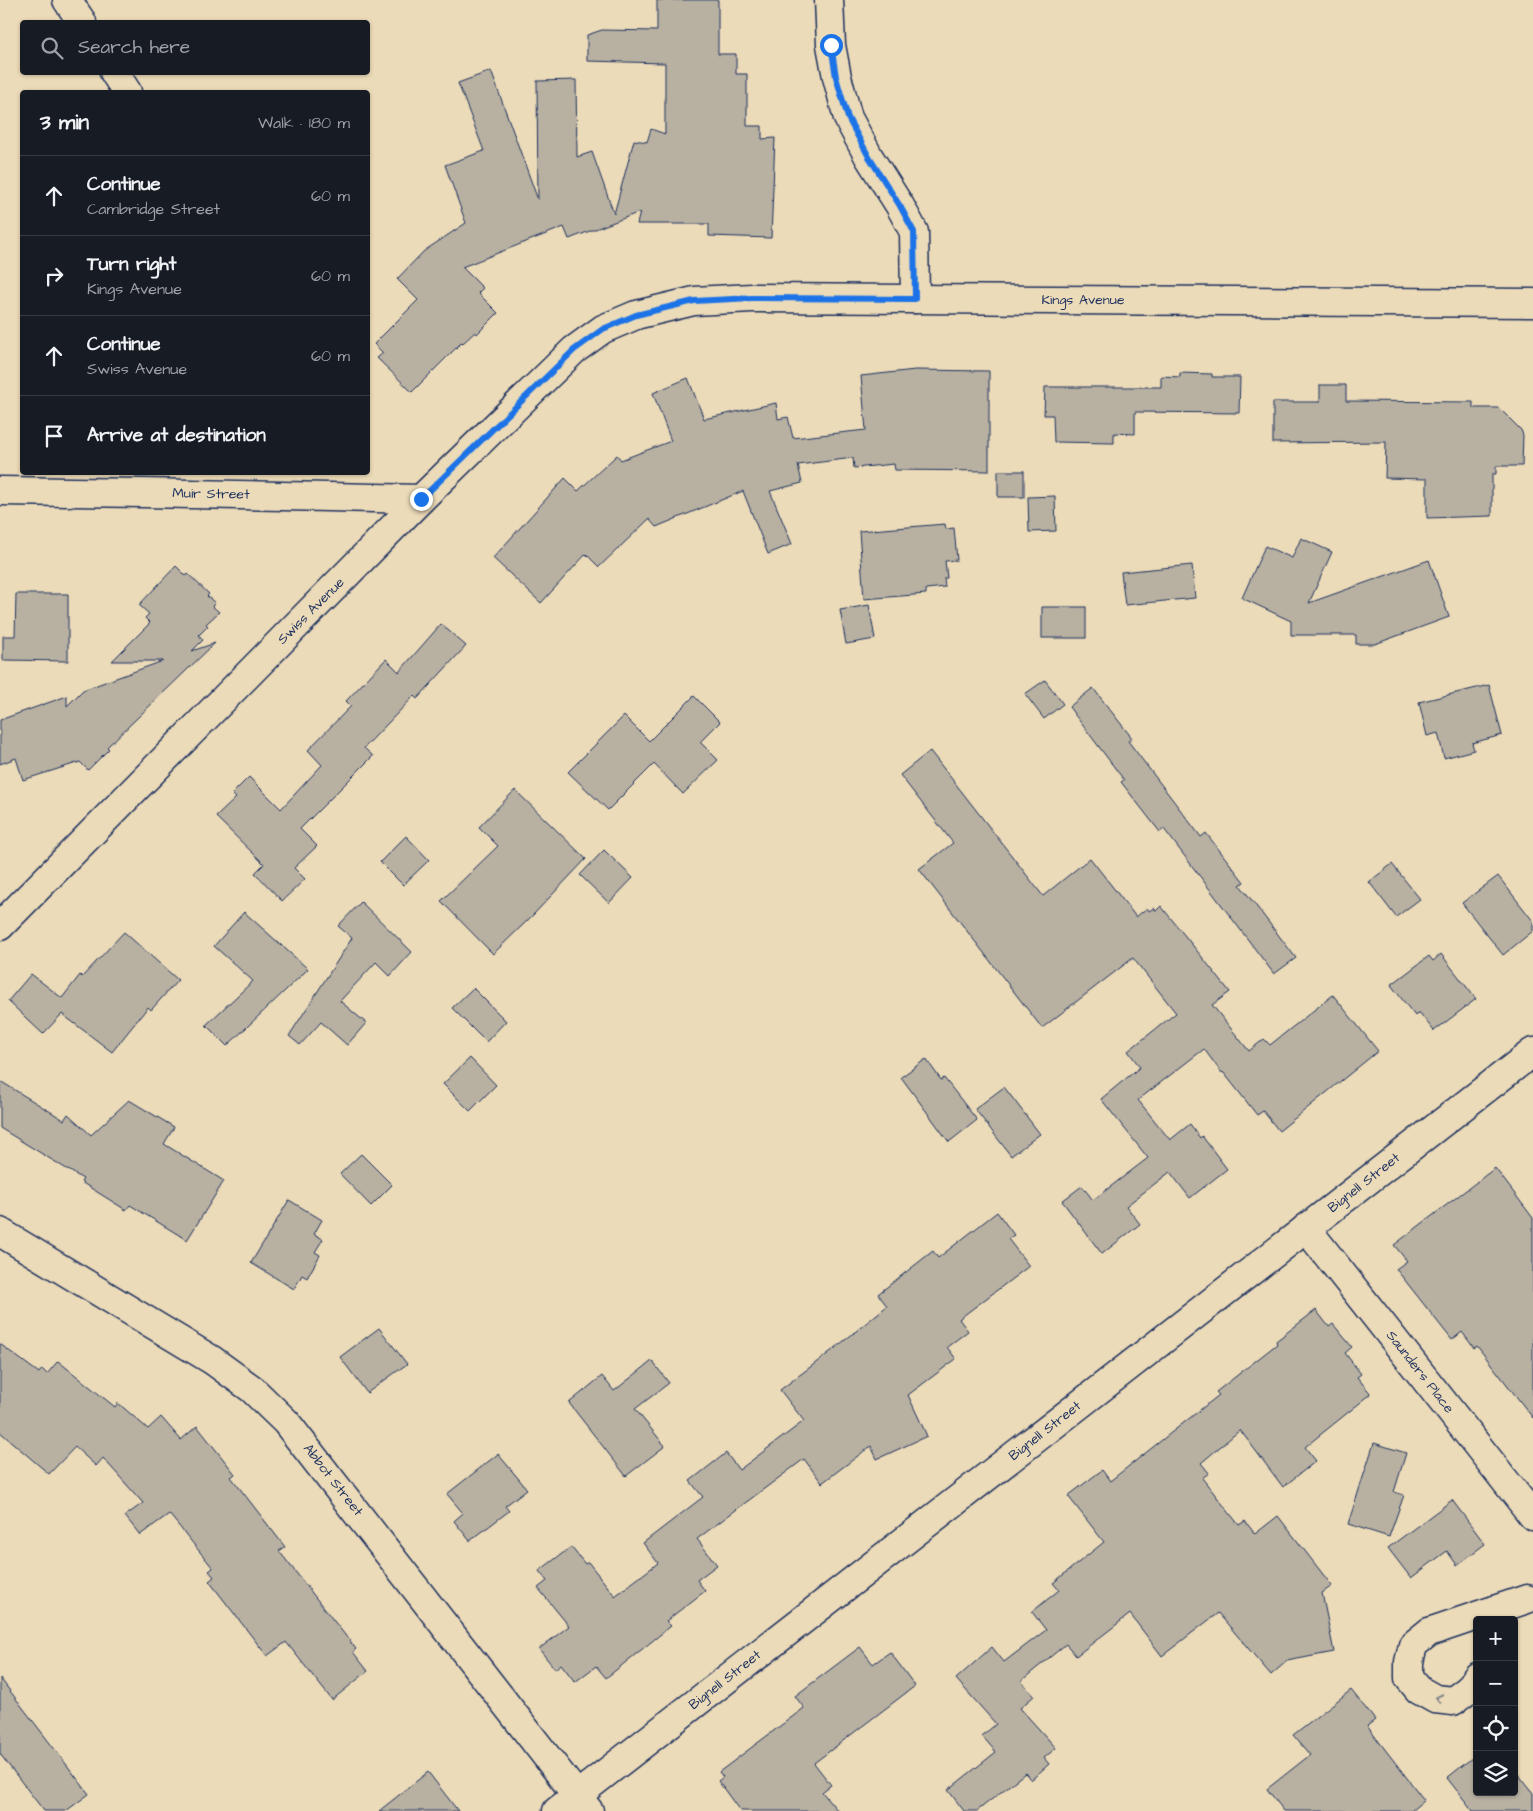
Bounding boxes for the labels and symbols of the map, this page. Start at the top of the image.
route start [820,34,843,57]
street label: Kings Avenue [1042,290,1125,310]
street label: Muir Street [172,483,250,505]
route end [410,488,433,511]
street label: Swiss Avenue [273,573,349,649]
street label: Bignell Street [1324,1148,1405,1218]
street label: Saunders Place [1381,1326,1459,1418]
street label: Bignell Street [1005,1396,1086,1466]
street label: Abbot Street [298,1440,368,1521]
street label: Bignell Street [685,1645,766,1715]
one-way arrow [1435,1694,1443,1704]

